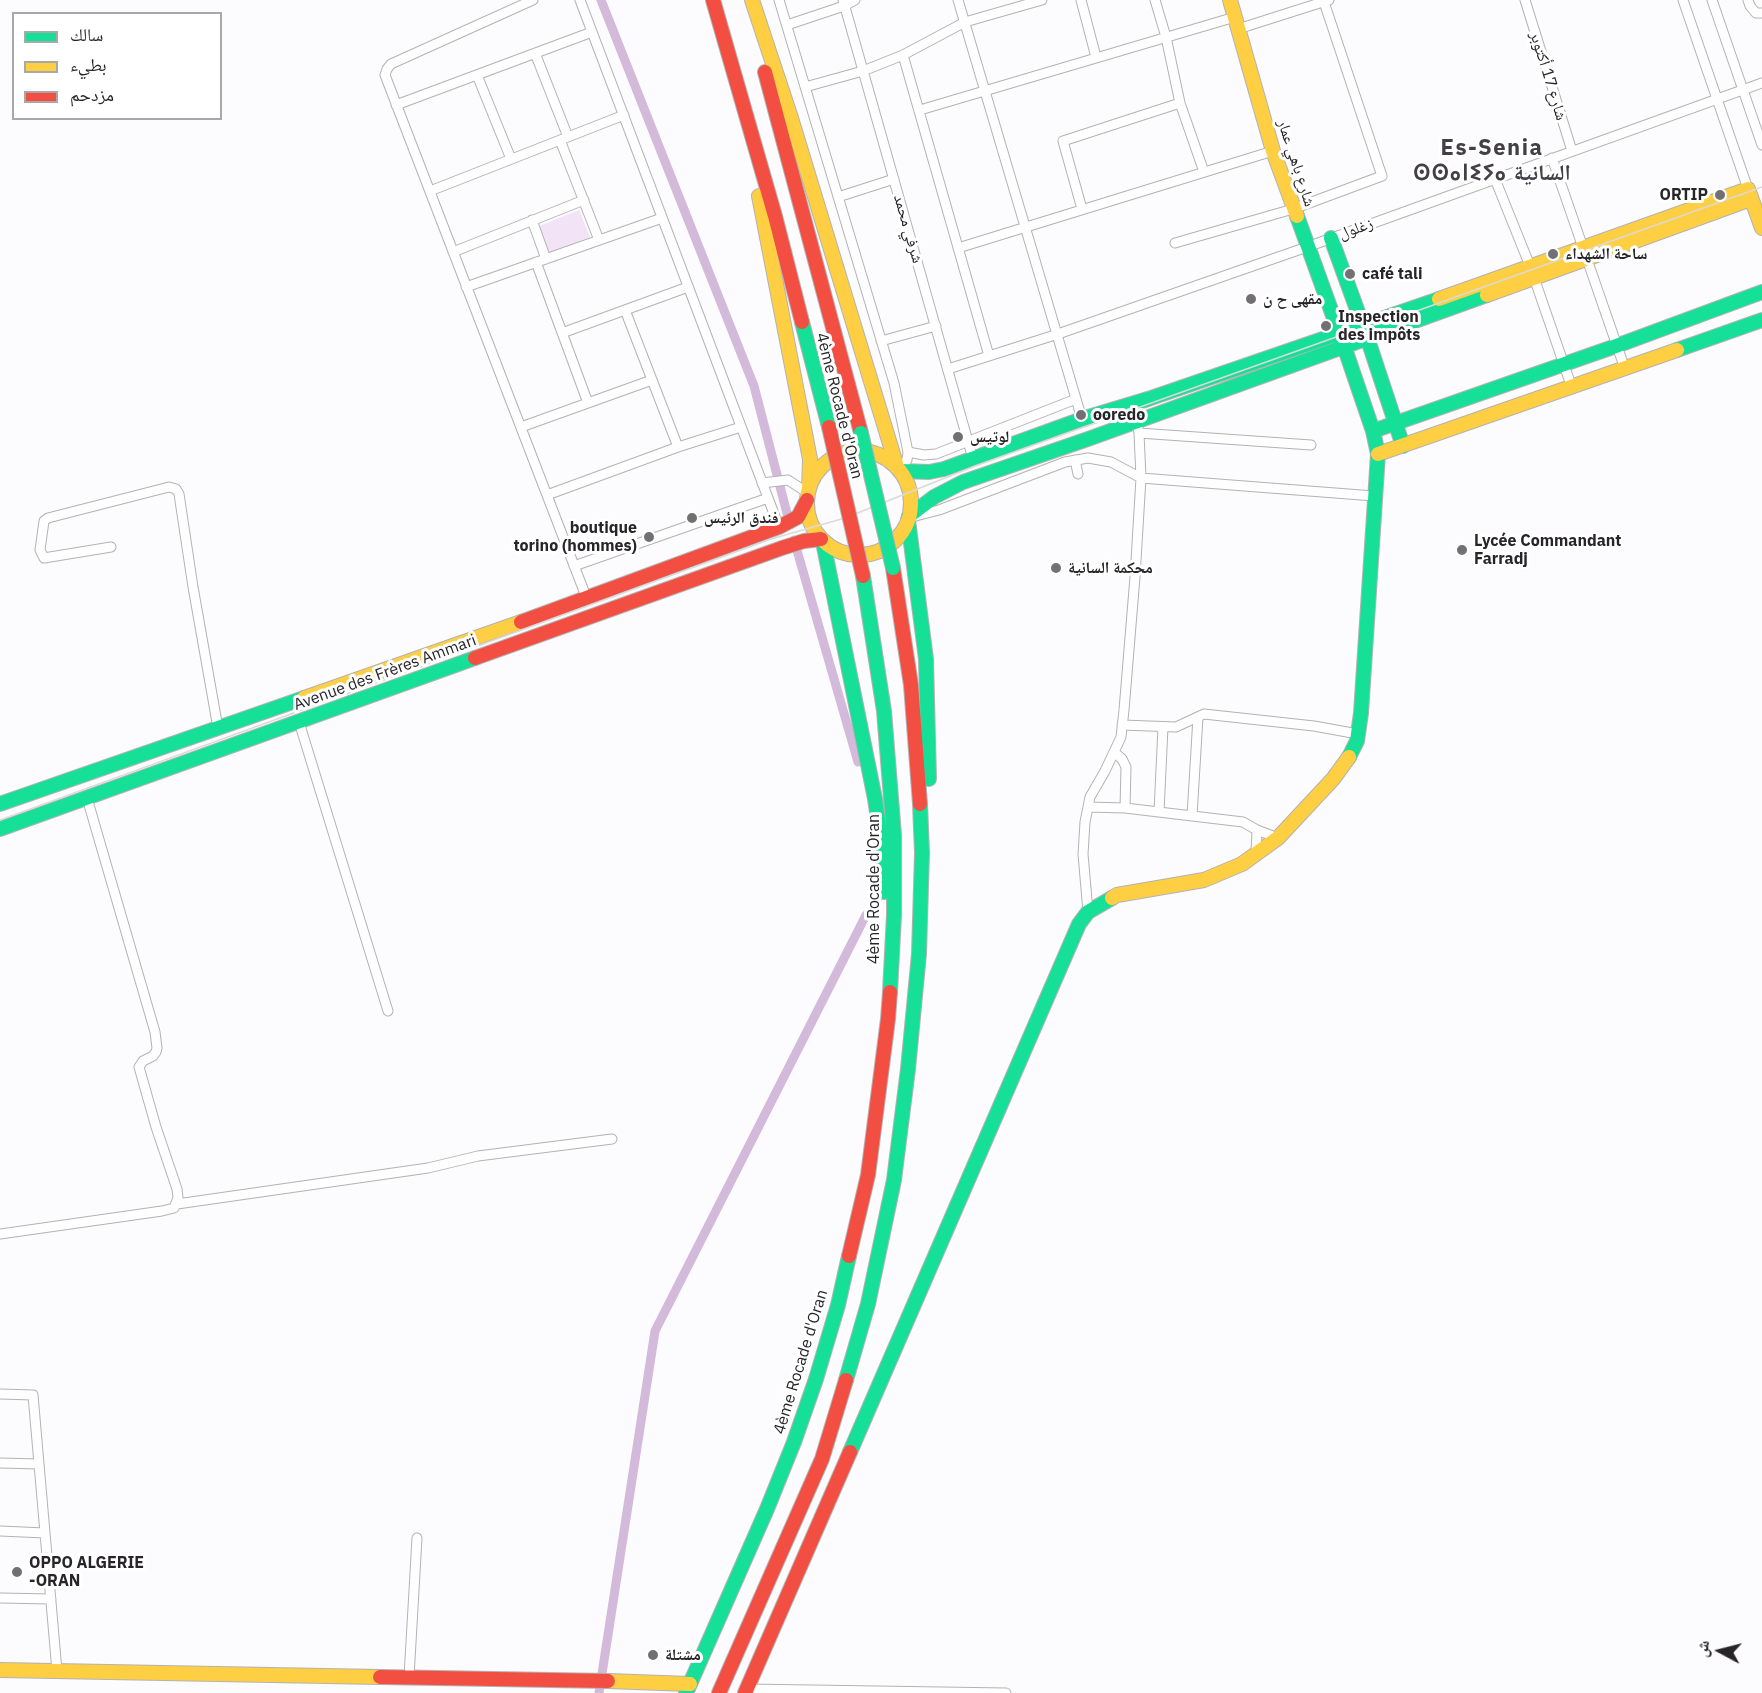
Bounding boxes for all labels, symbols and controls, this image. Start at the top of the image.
legend [12,12,222,120]
text: سالك [70,23,103,46]
street label: شارع 17 أكتوبر [1525,29,1571,123]
text: بطيء [70,53,107,76]
text: مزدحم [70,83,114,106]
street label: شارع باهي عمار [1273,117,1319,209]
district label: Es-Senia ⵙⵙⴰⵏⵉⵢⴰ السانية [1419,136,1565,188]
place label: ORTIP [1659,185,1708,205]
marker: ORTIP [1713,188,1727,202]
street label: شرفي محمد [889,192,927,266]
street label: زغلول [1336,214,1376,244]
place label: ساحة الشهداء [1565,244,1647,264]
marker: ساحة الشهداء [1546,247,1560,261]
place label: café tali [1362,264,1423,284]
marker: café tali [1343,267,1357,281]
place label: مقهى ح ن [1263,289,1322,309]
marker: مقهى ح ن [1244,292,1258,306]
place label: Inspection des impôts [1338,307,1420,345]
marker: Inspection des impôts [1319,319,1333,333]
street label: 4ème Rocade d'Oran [812,331,866,481]
place label: ooredo [1093,405,1145,425]
marker: ooredo [1074,408,1088,422]
place label: لوتيس [970,427,1009,447]
marker: لوتيس [951,430,965,444]
place label: فندق الرئيس [704,508,779,528]
marker: فندق الرئيس [685,511,699,525]
place label: boutique torino (hommes) [513,518,637,556]
marker: boutique torino (hommes) [642,530,656,544]
place label: Lycée Commandant Farradj [1474,531,1621,569]
marker: Lycée Commandant Farradj [1455,543,1469,557]
place label: محكمة السانية [1068,558,1153,578]
marker: محكمة السانية [1049,561,1063,575]
street label: Avenue des Frères Ammari [291,631,479,715]
street label: 4ème Rocade d'Oran [864,814,884,964]
street label: 4ème Rocade d'Oran [770,1287,832,1437]
place label: OPPO ALGERIE -ORAN [29,1553,144,1591]
marker: OPPO ALGERIE -ORAN [10,1565,24,1579]
north arrow [1690,1621,1750,1681]
text: ش [1691,1639,1713,1658]
place label: مشتلة [665,1645,701,1665]
marker: مشتلة [646,1648,660,1662]

